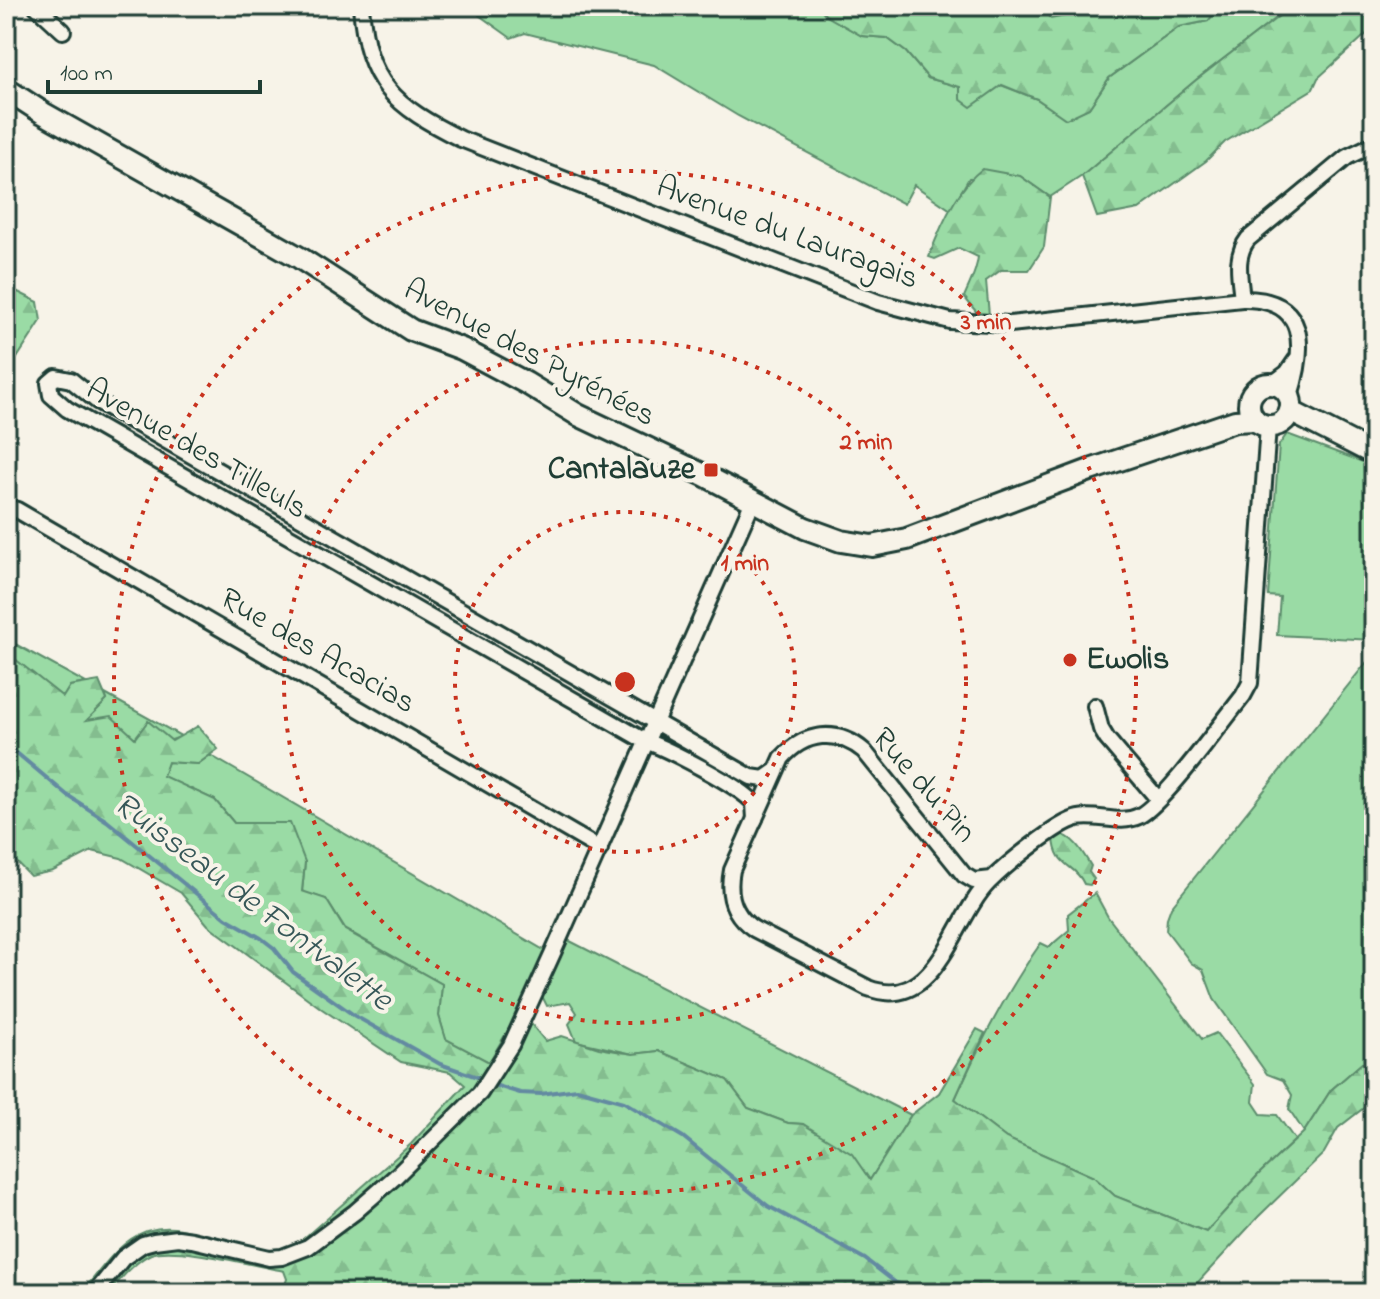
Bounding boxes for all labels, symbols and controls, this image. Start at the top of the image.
scale bar [48,44,260,94]
text: 100 m [60,57,113,92]
street label: Avenue du Lauragais [649,165,925,303]
street label: Avenue des Pyrénées [394,268,664,440]
text: 3 min [960,306,1012,341]
street label: Avenue des Tilleuls [76,367,316,533]
text: 2 min [839,426,893,461]
place label: Cantalauze [548,447,697,494]
marker: Cantalauze [702,461,720,479]
text: 1 min [721,547,769,582]
street label: Rue des Acacias [210,577,424,727]
place label: Ewolis [1086,637,1169,684]
marker: Ewolis [1061,651,1079,669]
centre of rings [611,668,639,696]
street label: Rue du Pin [859,718,987,854]
water label: Ruisseau de Fontvalette [102,781,404,1026]

